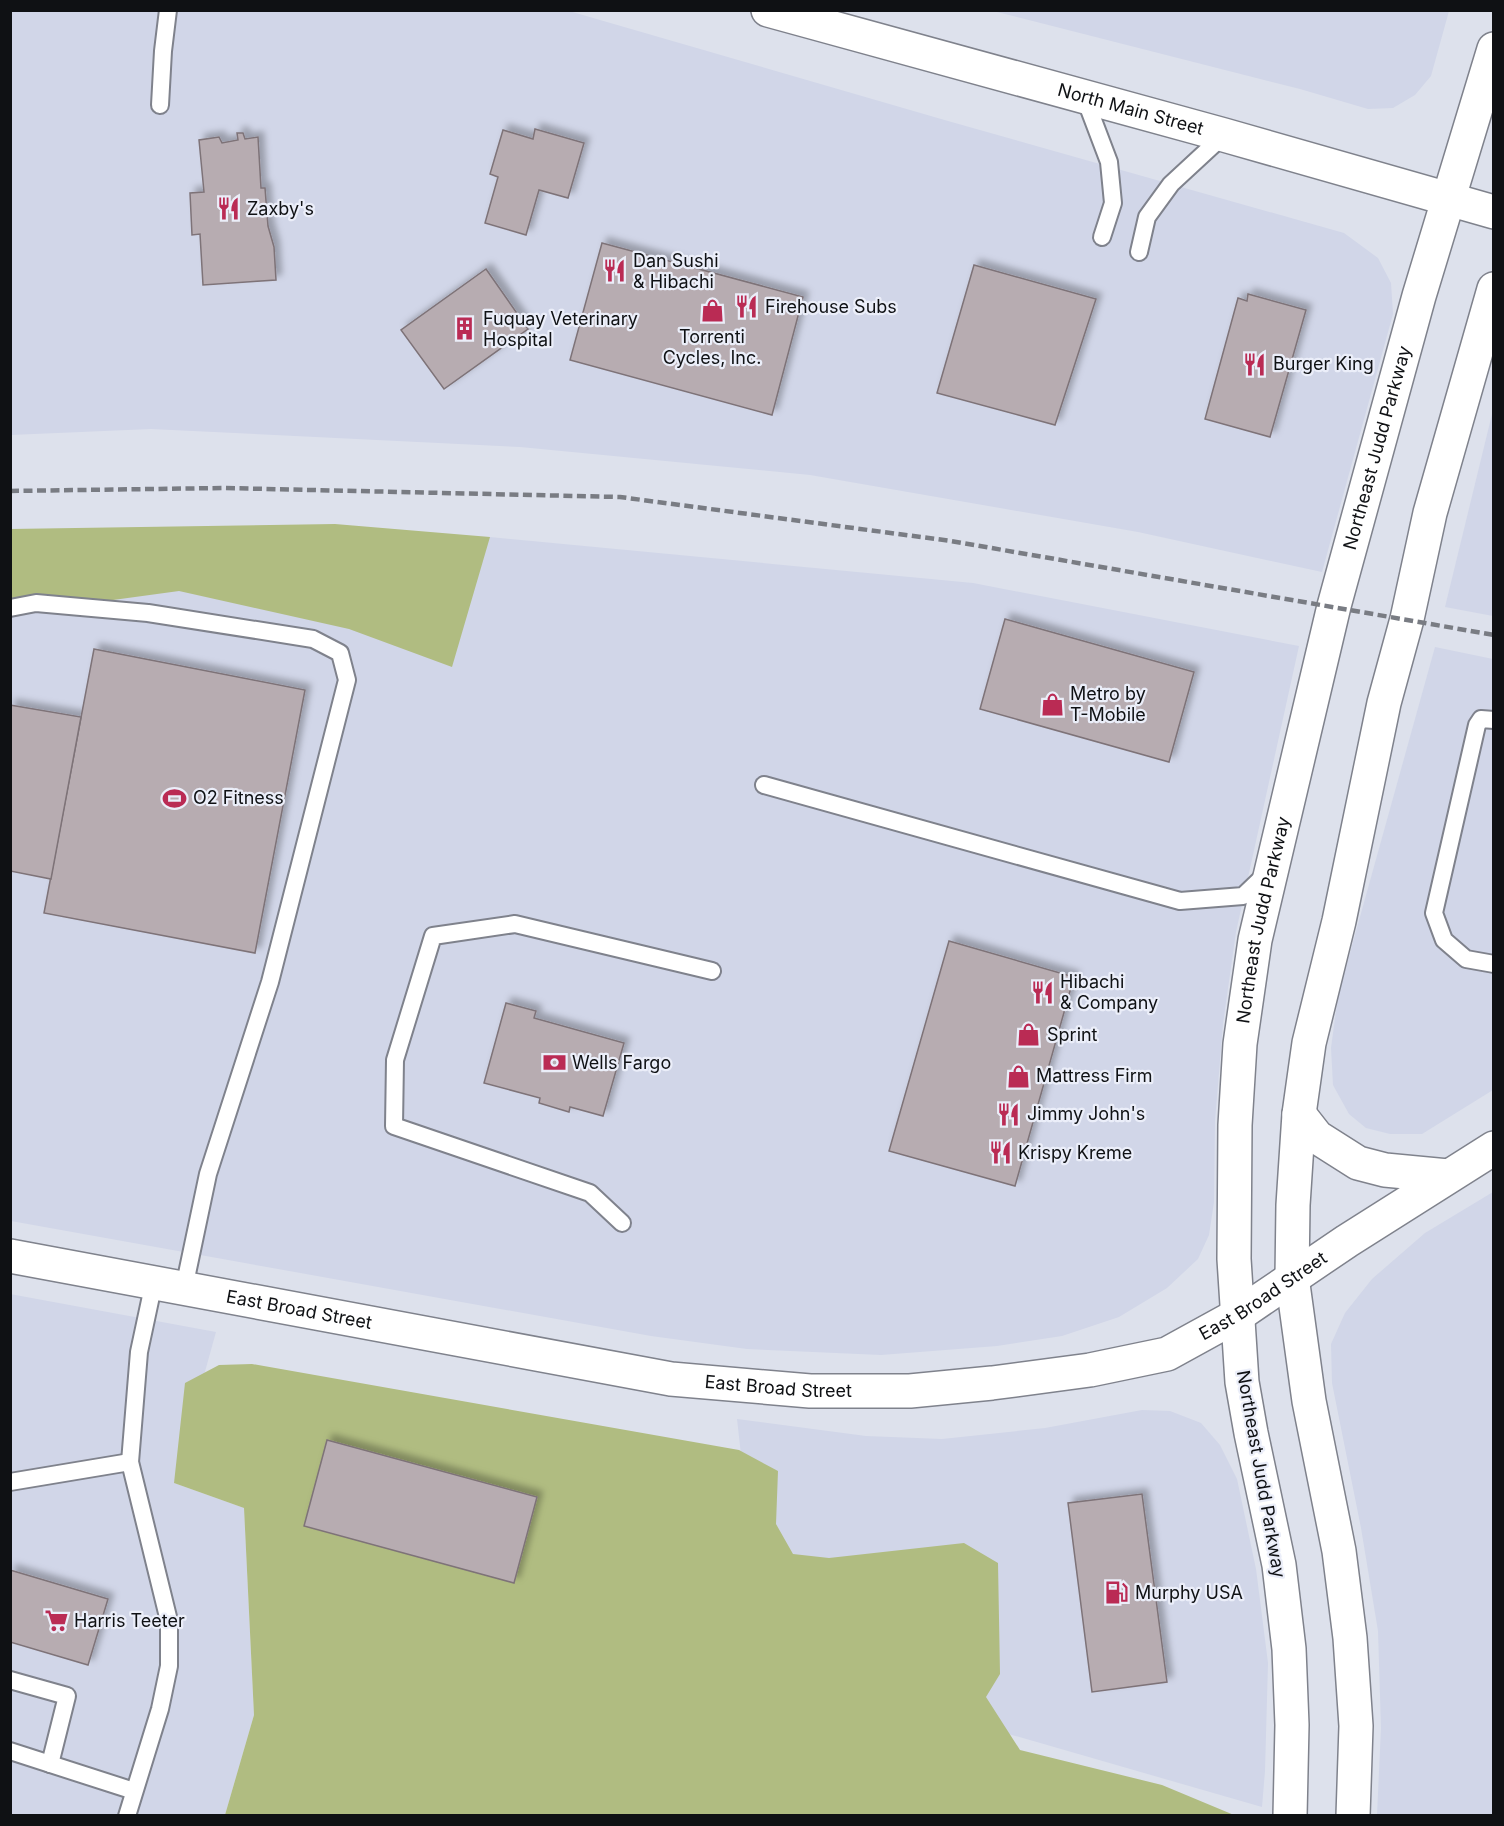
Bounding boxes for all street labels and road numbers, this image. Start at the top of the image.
street label: North Main Street [1056,79,1206,139]
street label: Northeast Judd Parkway [1339,344,1415,552]
street label: Northeast Judd Parkway [1232,814,1294,1025]
street label: East Broad Street [1195,1247,1331,1344]
street label: East Broad Street [225,1285,374,1333]
street label: Northeast Judd Parkway [1233,1368,1290,1579]
street label: East Broad Street [704,1371,852,1401]

